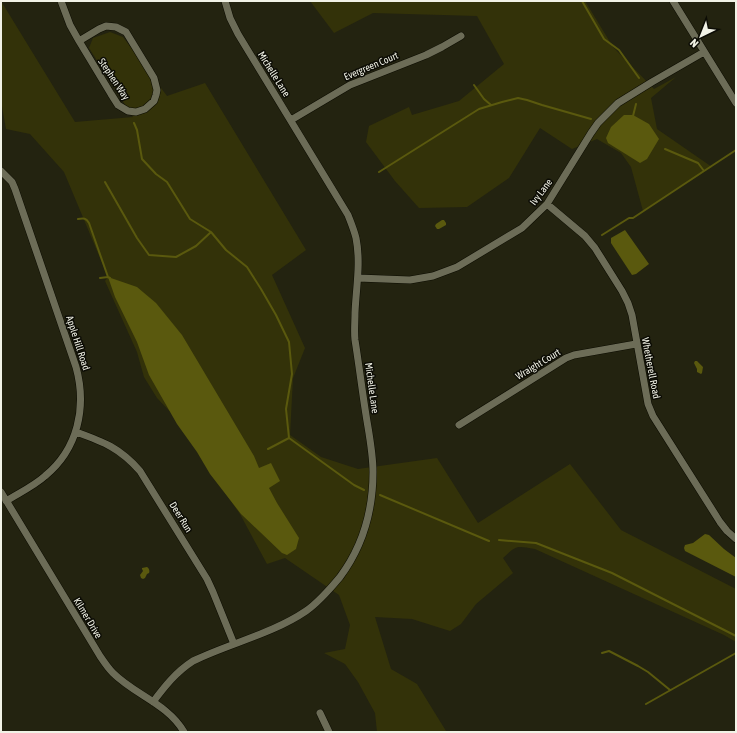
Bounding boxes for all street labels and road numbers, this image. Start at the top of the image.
street label: Michelle Lane [256,49,292,99]
street label: Evergreen Court [342,50,400,82]
street label: Stephen Way [96,56,132,102]
street label: Ivy Lane [528,176,555,207]
street label: Apple Hill Road [64,314,92,372]
street label: Whetherell Road [640,336,662,400]
street label: Wraight Court [514,346,562,382]
street label: Michelle Lane [363,362,381,415]
street label: Deer Run [167,500,195,534]
street label: Kilmer Drive [72,596,105,641]

